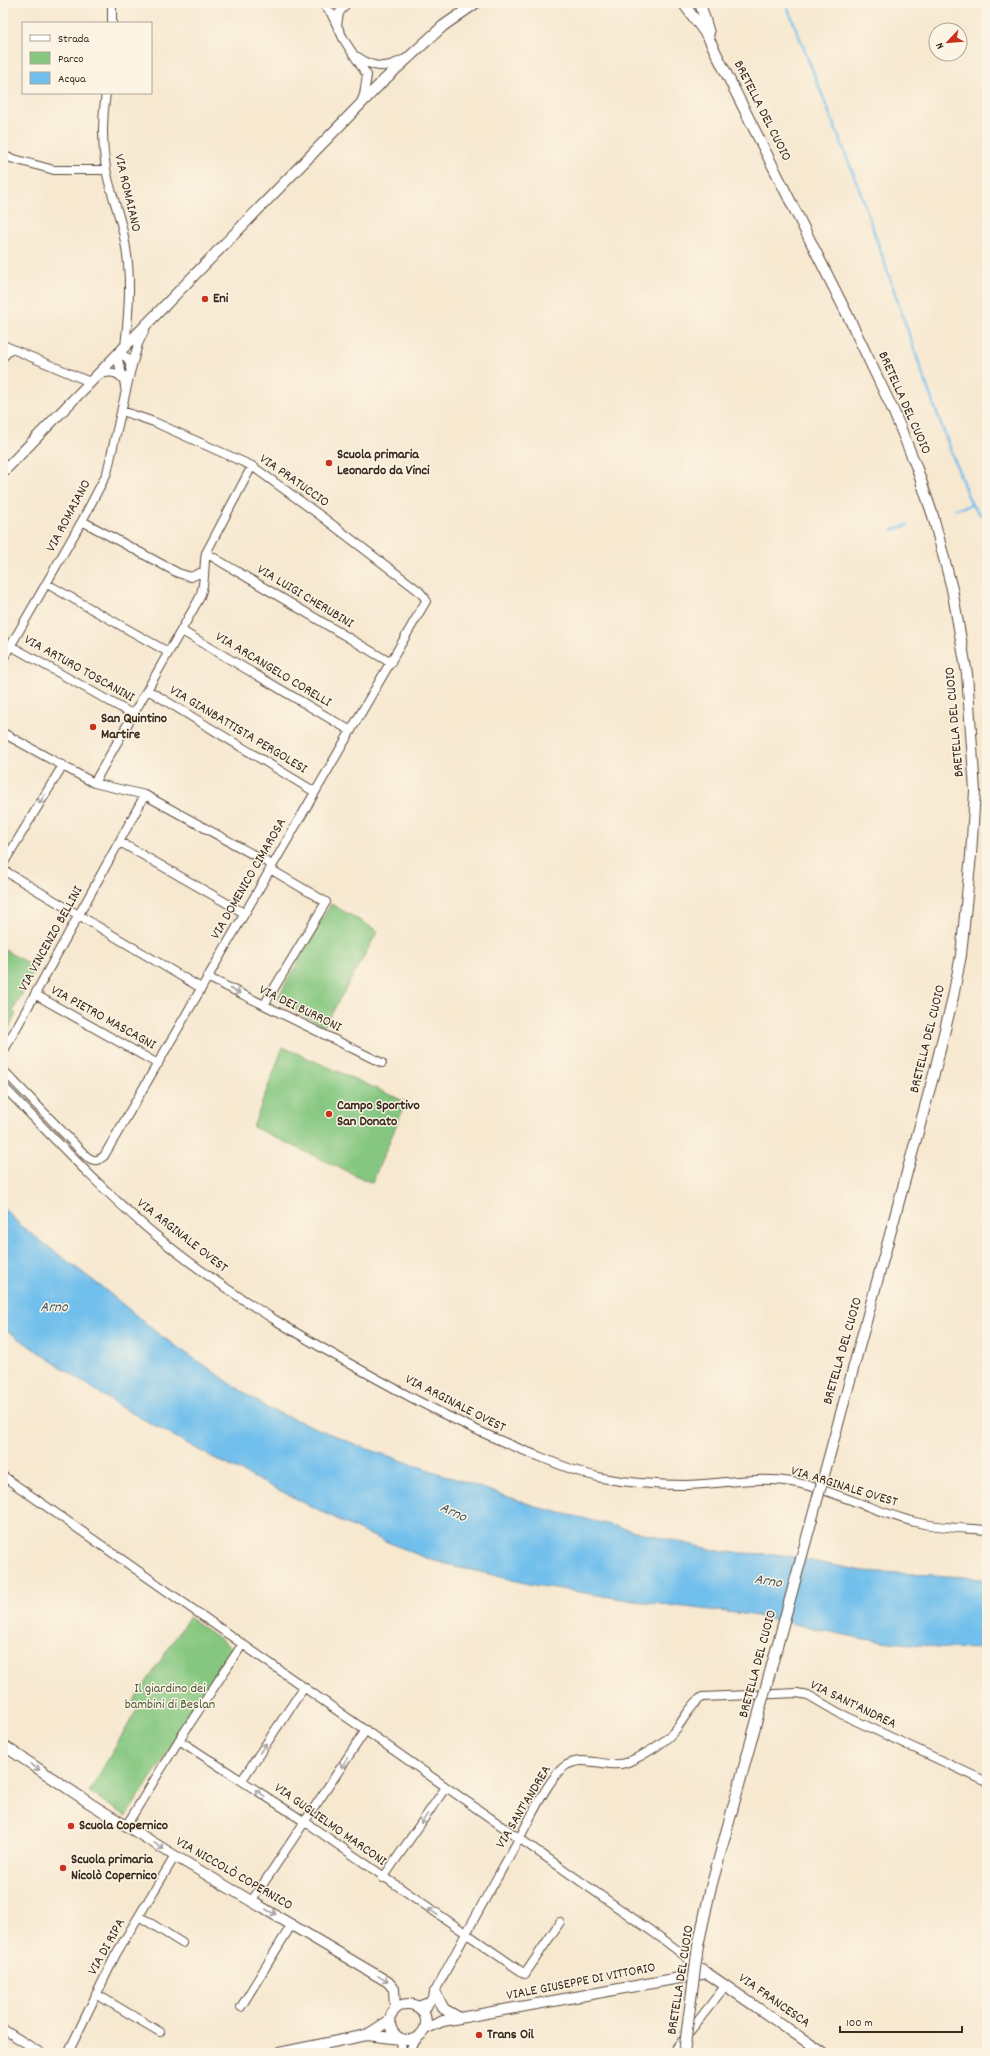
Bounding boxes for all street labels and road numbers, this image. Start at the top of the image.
street label: BRETELLA DEL CUOIO [728,57,796,165]
street label: VIA ROMAIANO [108,152,146,234]
street label: BRETELLA DEL CUOIO [872,348,936,458]
street label: VIA PRATUCCIO [255,449,333,513]
street label: VIA ROMAIANO [41,476,97,556]
street label: VIA LUIGI CHERUBINI [253,560,358,634]
street label: VIA ARCANGELO CORELLI [211,627,335,713]
street label: VIA ARTURO TOSCANINI [20,630,139,708]
street label: BRETELLA DEL CUOIO [940,666,970,778]
street label: VIA GIANBATTISTA PERGOLESI [165,681,311,779]
street label: VIA DOMENICO CIMAROSA [206,814,292,943]
street label: VIA VINCENZO BELLINI [14,882,89,995]
street label: VIA DEI BURRONI [255,980,345,1038]
street label: VIA PIETRO MASCAGNI [47,981,160,1056]
street label: BRETELLA DEL CUOIO [905,983,951,1095]
street label: VIA ARGINALE OVEST [132,1194,232,1278]
street label: BRETELLA DEL CUOIO [818,1295,868,1407]
street label: VIA ARGINALE OVEST [401,1370,509,1438]
street label: VIA ARGINALE OVEST [788,1461,900,1513]
street label: BRETELLA DEL CUOIO [734,1608,782,1720]
street label: VIA SANT'ANDREA [807,1675,900,1735]
street label: VIA SANT'ANDREA [491,1761,557,1852]
street label: VIA GUGLIELMO MARCONI [270,1779,391,1872]
street label: VIA NICCOLÒ COPERNICO [172,1832,296,1916]
street label: VIA DI RIPA [83,1915,131,1979]
street label: BRETELLA DEL CUOIO [662,1924,700,2036]
street label: VIALE GIUSEPPE DI VITTORIO [505,1958,657,2006]
street label: VIA FRANCESCA [734,1969,814,2033]

